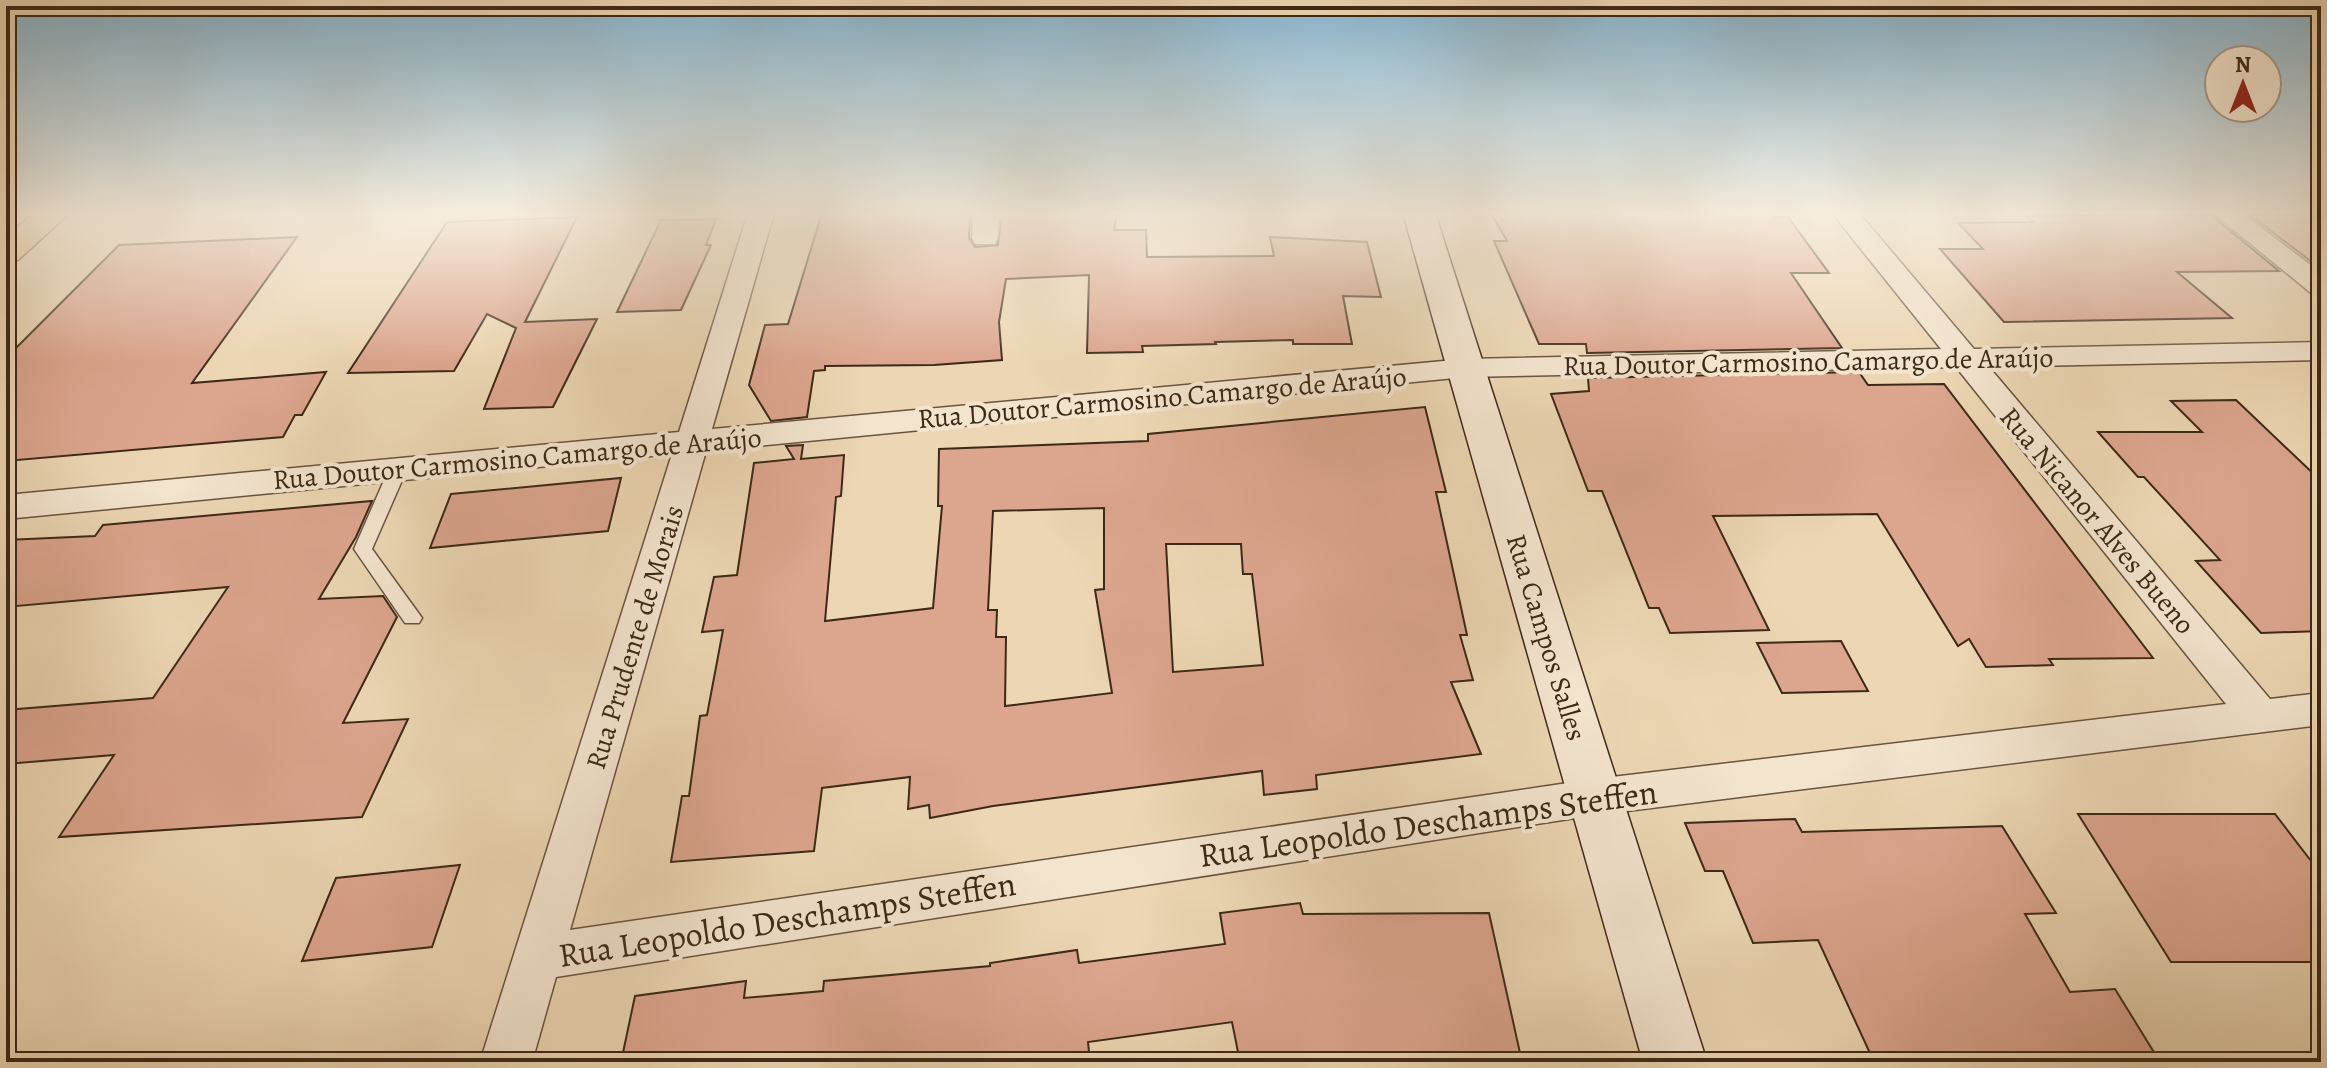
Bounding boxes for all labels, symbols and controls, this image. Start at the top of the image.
north arrow [2203,44,2283,124]
text: N [2235,50,2251,80]
street label: Rua Doutor Carmosino Camargo de Araújo [1563,339,2054,385]
street label: Rua Doutor Carmosino Camargo de Araújo [916,358,1408,438]
street label: Rua Nicanor Alves Bueno [1991,399,2204,642]
street label: Rua Doutor Carmosino Camargo de Araújo [271,419,763,499]
street label: Rua Prudente de Morais [577,501,693,774]
street label: Rua Campos Salles [1497,529,1596,745]
street label: Rua Leopoldo Deschamps Steffen [1196,768,1660,879]
street label: Rua Leopoldo Deschamps Steffen [555,860,1019,979]

